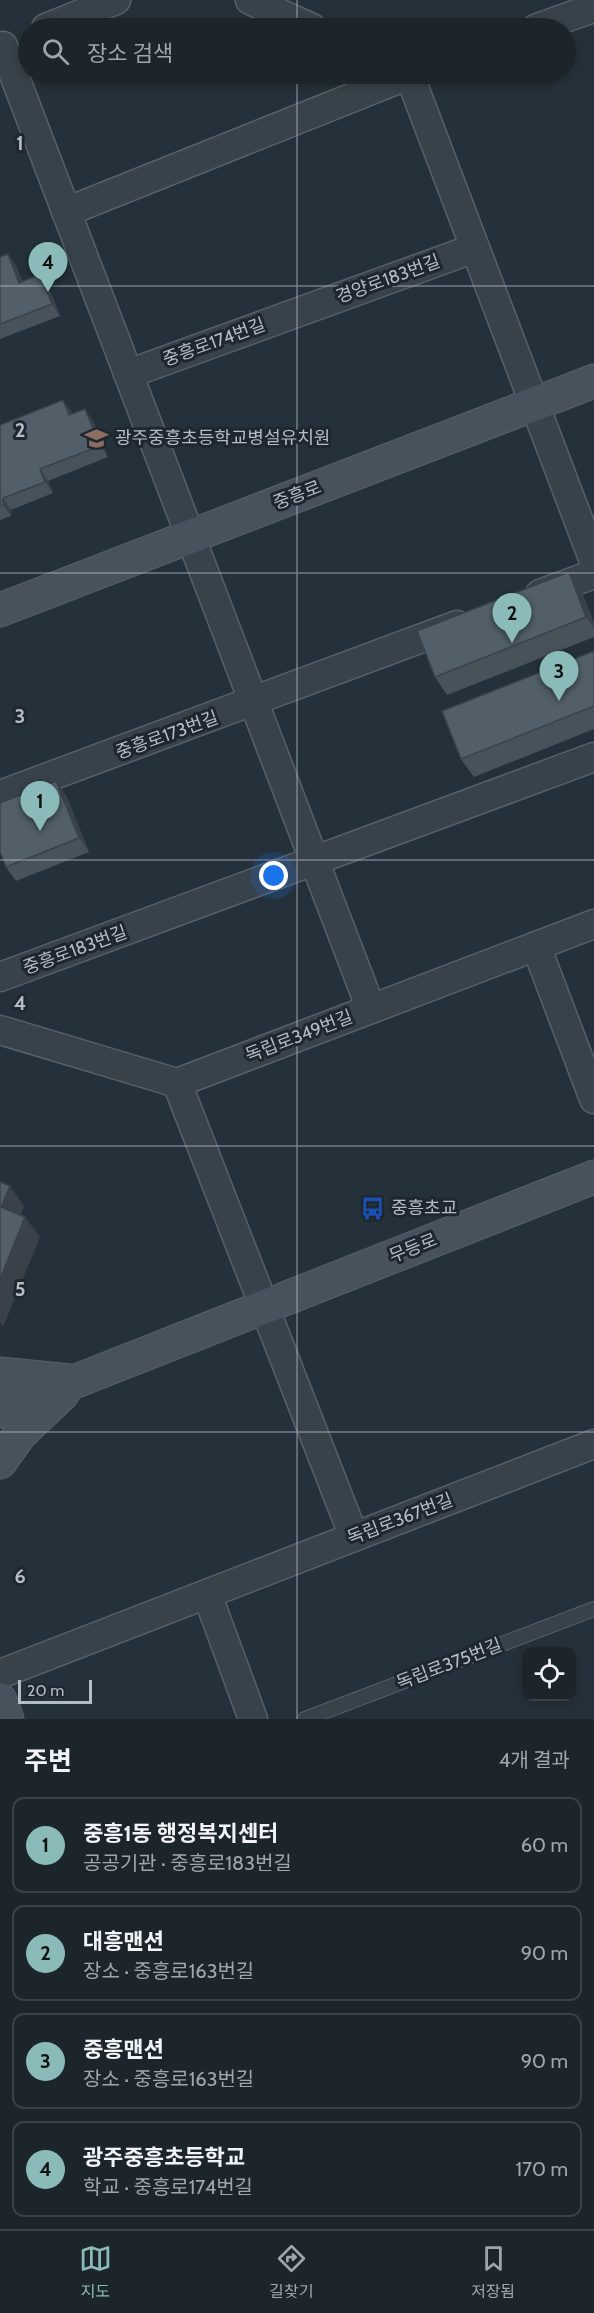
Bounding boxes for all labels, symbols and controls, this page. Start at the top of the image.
search box [18,18,576,84]
icon: search [39,35,72,68]
text: 장소 검색 [87,40,173,67]
text: 1 [16,131,24,155]
pin: 4 [28,242,68,292]
street label: 경양로183번길 [333,250,443,308]
street label: 중흥로174번길 [160,313,268,371]
text: 2 [15,418,25,442]
school or university icon: 광주중흥초등학교병설유치원 [84,425,110,451]
place label: 광주중흥초등학교병설유치원 [115,427,330,449]
street label: 중흥로 [270,476,324,514]
pin: 2 [492,594,532,643]
pin: 3 [540,652,578,701]
text: 3 [15,704,25,728]
street label: 중흥로173번길 [113,706,221,764]
pin: 1 [20,782,60,831]
your location [259,861,288,890]
street label: 중흥로183번길 [20,921,130,979]
text: 4 [14,991,26,1015]
street label: 독립로349번길 [242,1005,356,1067]
bus stop icon: 중흥초교 [360,1195,386,1221]
place label: 중흥초교 [391,1197,457,1219]
street label: 무등로 [386,1228,440,1268]
text: 5 [15,1277,25,1301]
street label: 독립로367번길 [344,1489,456,1549]
text: 6 [14,1564,26,1588]
street label: 독립로375번길 [393,1634,505,1694]
map controls [522,1647,576,1701]
button: locate [522,1647,576,1701]
scale bar [18,1677,92,1704]
text: 20 m [27,1681,64,1700]
text: 주변 [24,1745,72,1777]
text: 4개 결과 [499,1748,570,1772]
text: 중흥1동 행정복지센터 [83,1820,278,1847]
text: 1 [42,1833,49,1857]
text: 60 m [521,1833,568,1857]
text: 공공기관 · 중흥로183번길 [83,1851,292,1875]
text: 대흥맨션 [83,1928,164,1955]
text: 2 [40,1941,51,1965]
text: 90 m [521,1941,568,1965]
text: 장소 · 중흥로163번길 [83,1959,254,1983]
text: 중흥맨션 [83,2036,164,2063]
text: 3 [40,2049,51,2073]
text: 90 m [521,2049,568,2073]
text: 장소 · 중흥로163번길 [83,2067,254,2091]
text: 광주중흥초등학교 [83,2144,245,2171]
text: 4 [39,2157,52,2181]
text: 170 m [516,2157,568,2181]
text: 학교 · 중흥로174번길 [83,2175,253,2199]
tab: 지도 [79,2242,112,2302]
tab: 길찾기 [269,2242,313,2302]
tab: 저장됨 [471,2242,515,2302]

